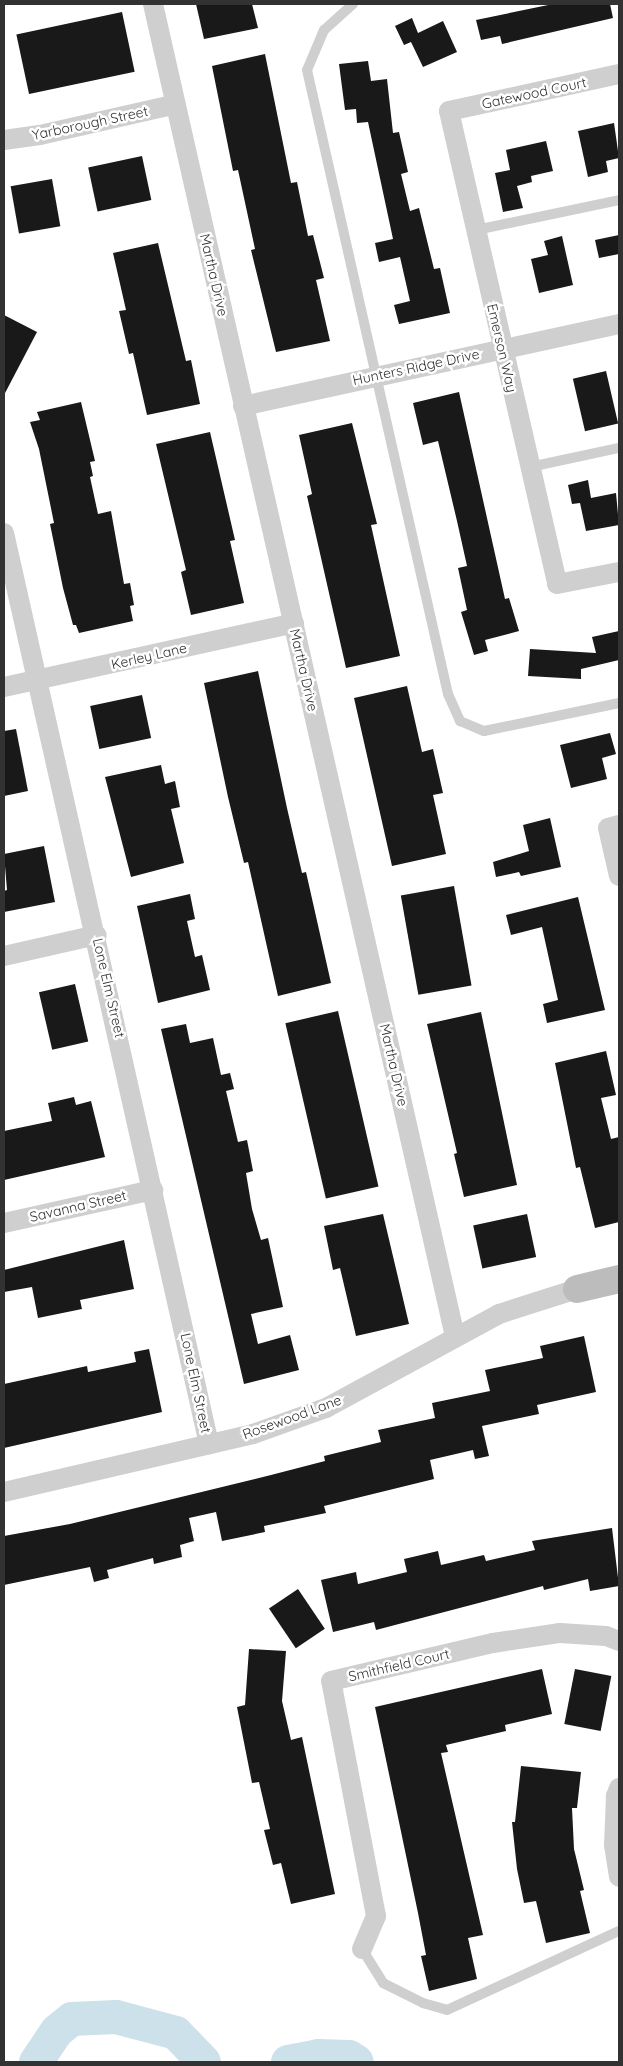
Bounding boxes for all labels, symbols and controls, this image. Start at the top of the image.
street label: Gatewood Court [480,74,588,112]
street label: Yarborough Street [30,102,150,144]
street label: Martha Drive [196,232,232,318]
street label: Emerson Way [484,302,520,394]
street label: Hunters Ridge Drive [351,345,481,389]
street label: Martha Drive [286,627,322,713]
street label: Kerley Lane [110,639,188,673]
street label: Lone Elm Street [89,937,129,1039]
street label: Martha Drive [376,1022,412,1108]
street label: Savanna Street [28,1187,128,1225]
street label: Lone Elm Street [177,1331,215,1435]
street label: Rosewood Lane [240,1391,344,1443]
street label: Smithfield Court [347,1645,451,1685]

